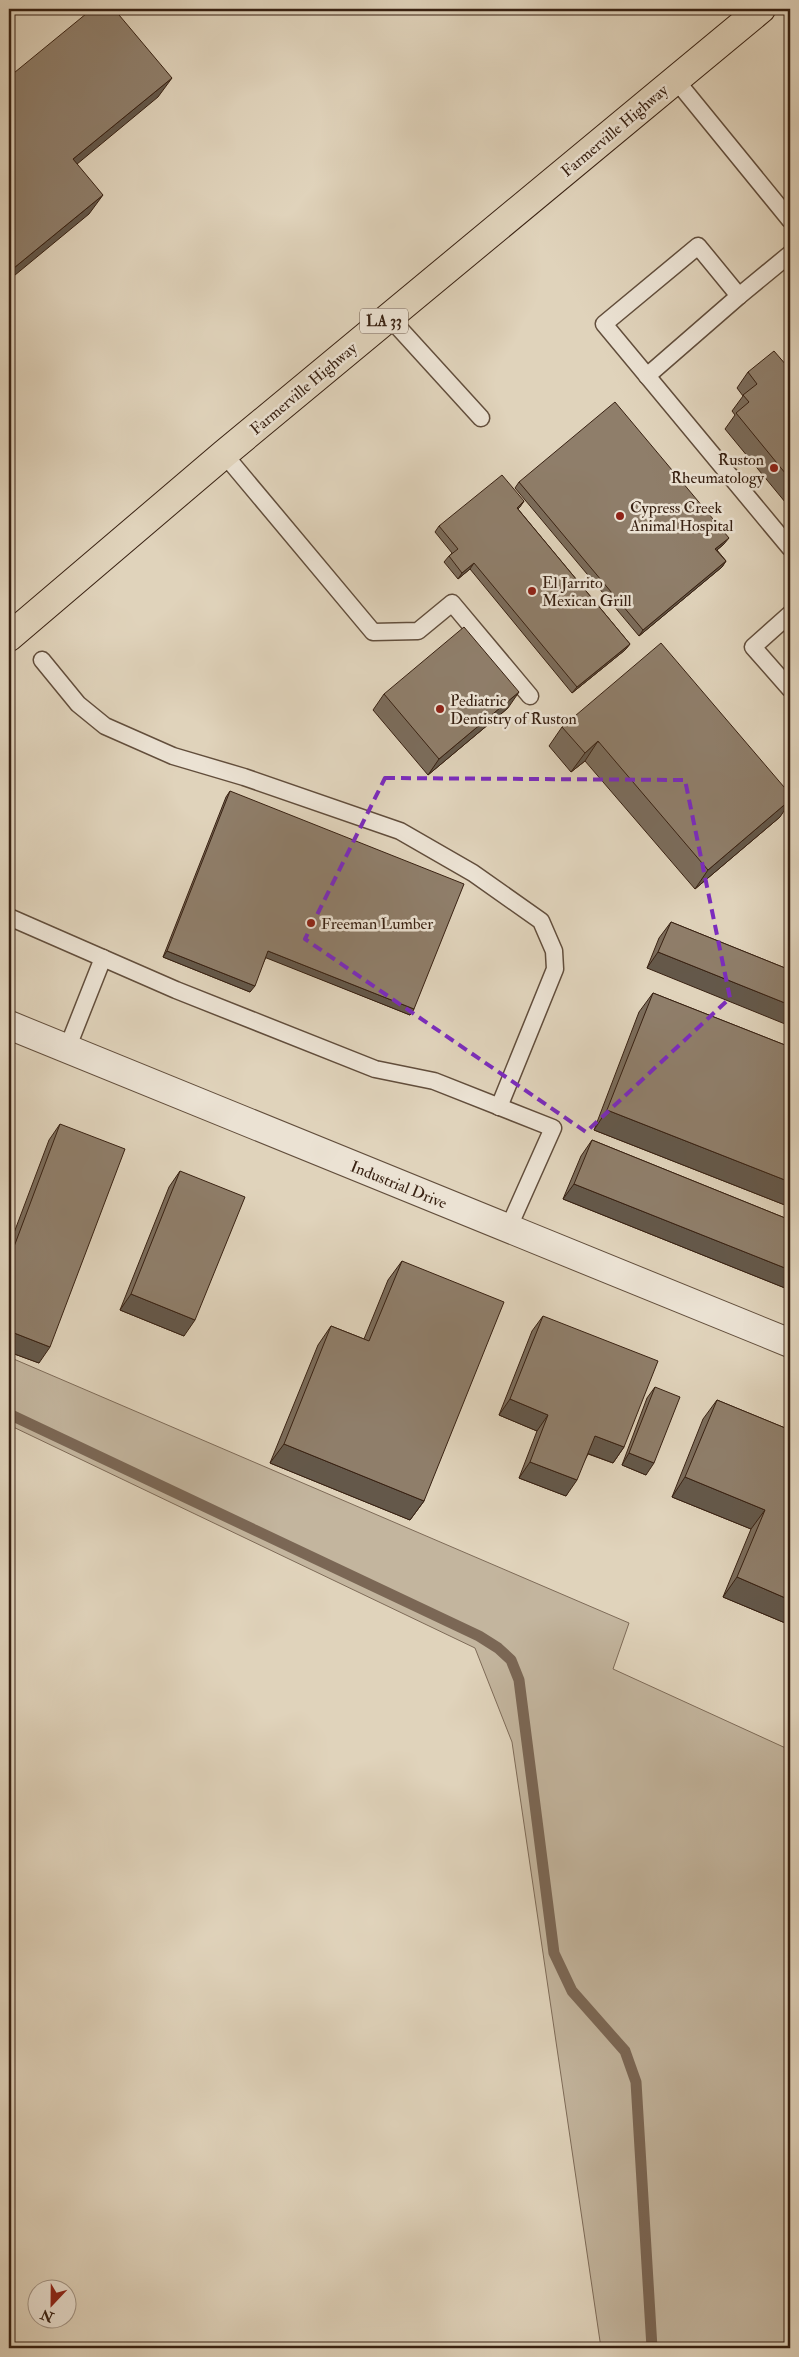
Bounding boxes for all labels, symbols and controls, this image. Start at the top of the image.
street label: Farmerville Highway [557,80,673,181]
road number: LA 33 [360,308,408,334]
street label: Farmerville Highway [246,338,362,439]
place label: Ruston Rheumatology [671,450,765,488]
marker: Ruston Rheumatology [768,462,780,474]
place label: Cypress Creek Animal Hospital [629,498,733,537]
marker: Cypress Creek Animal Hospital [614,510,626,522]
place label: El Jarrito Mexican Grill [542,573,632,611]
marker: El Jarrito Mexican Grill [526,585,538,597]
place label: Pediatric Dentistry of Ruston [450,691,577,729]
marker: Pediatric Dentistry of Ruston [434,703,446,715]
place label: Freeman Lumber [321,914,433,934]
marker: Freeman Lumber [305,917,317,929]
street label: Industrial Drive [347,1156,450,1213]
north arrow [28,2280,78,2330]
text: N [38,2305,57,2326]

